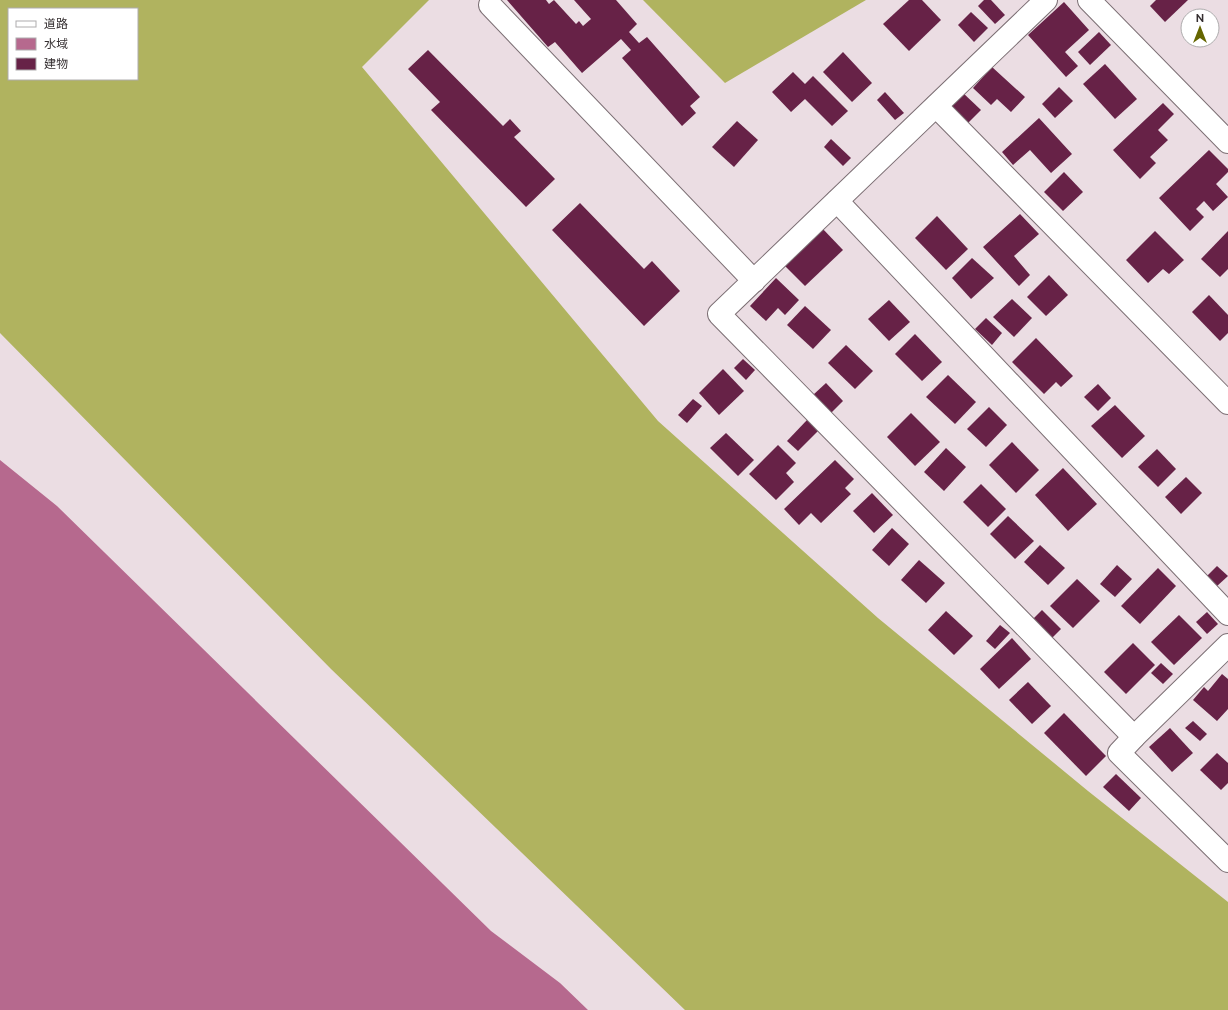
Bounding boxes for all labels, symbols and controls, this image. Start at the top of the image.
legend [8,8,138,80]
north arrow [1180,8,1220,48]
text: N [1196,12,1204,25]
text: 道路 [44,17,68,31]
text: 水域 [44,37,68,51]
text: 建物 [44,57,68,71]

